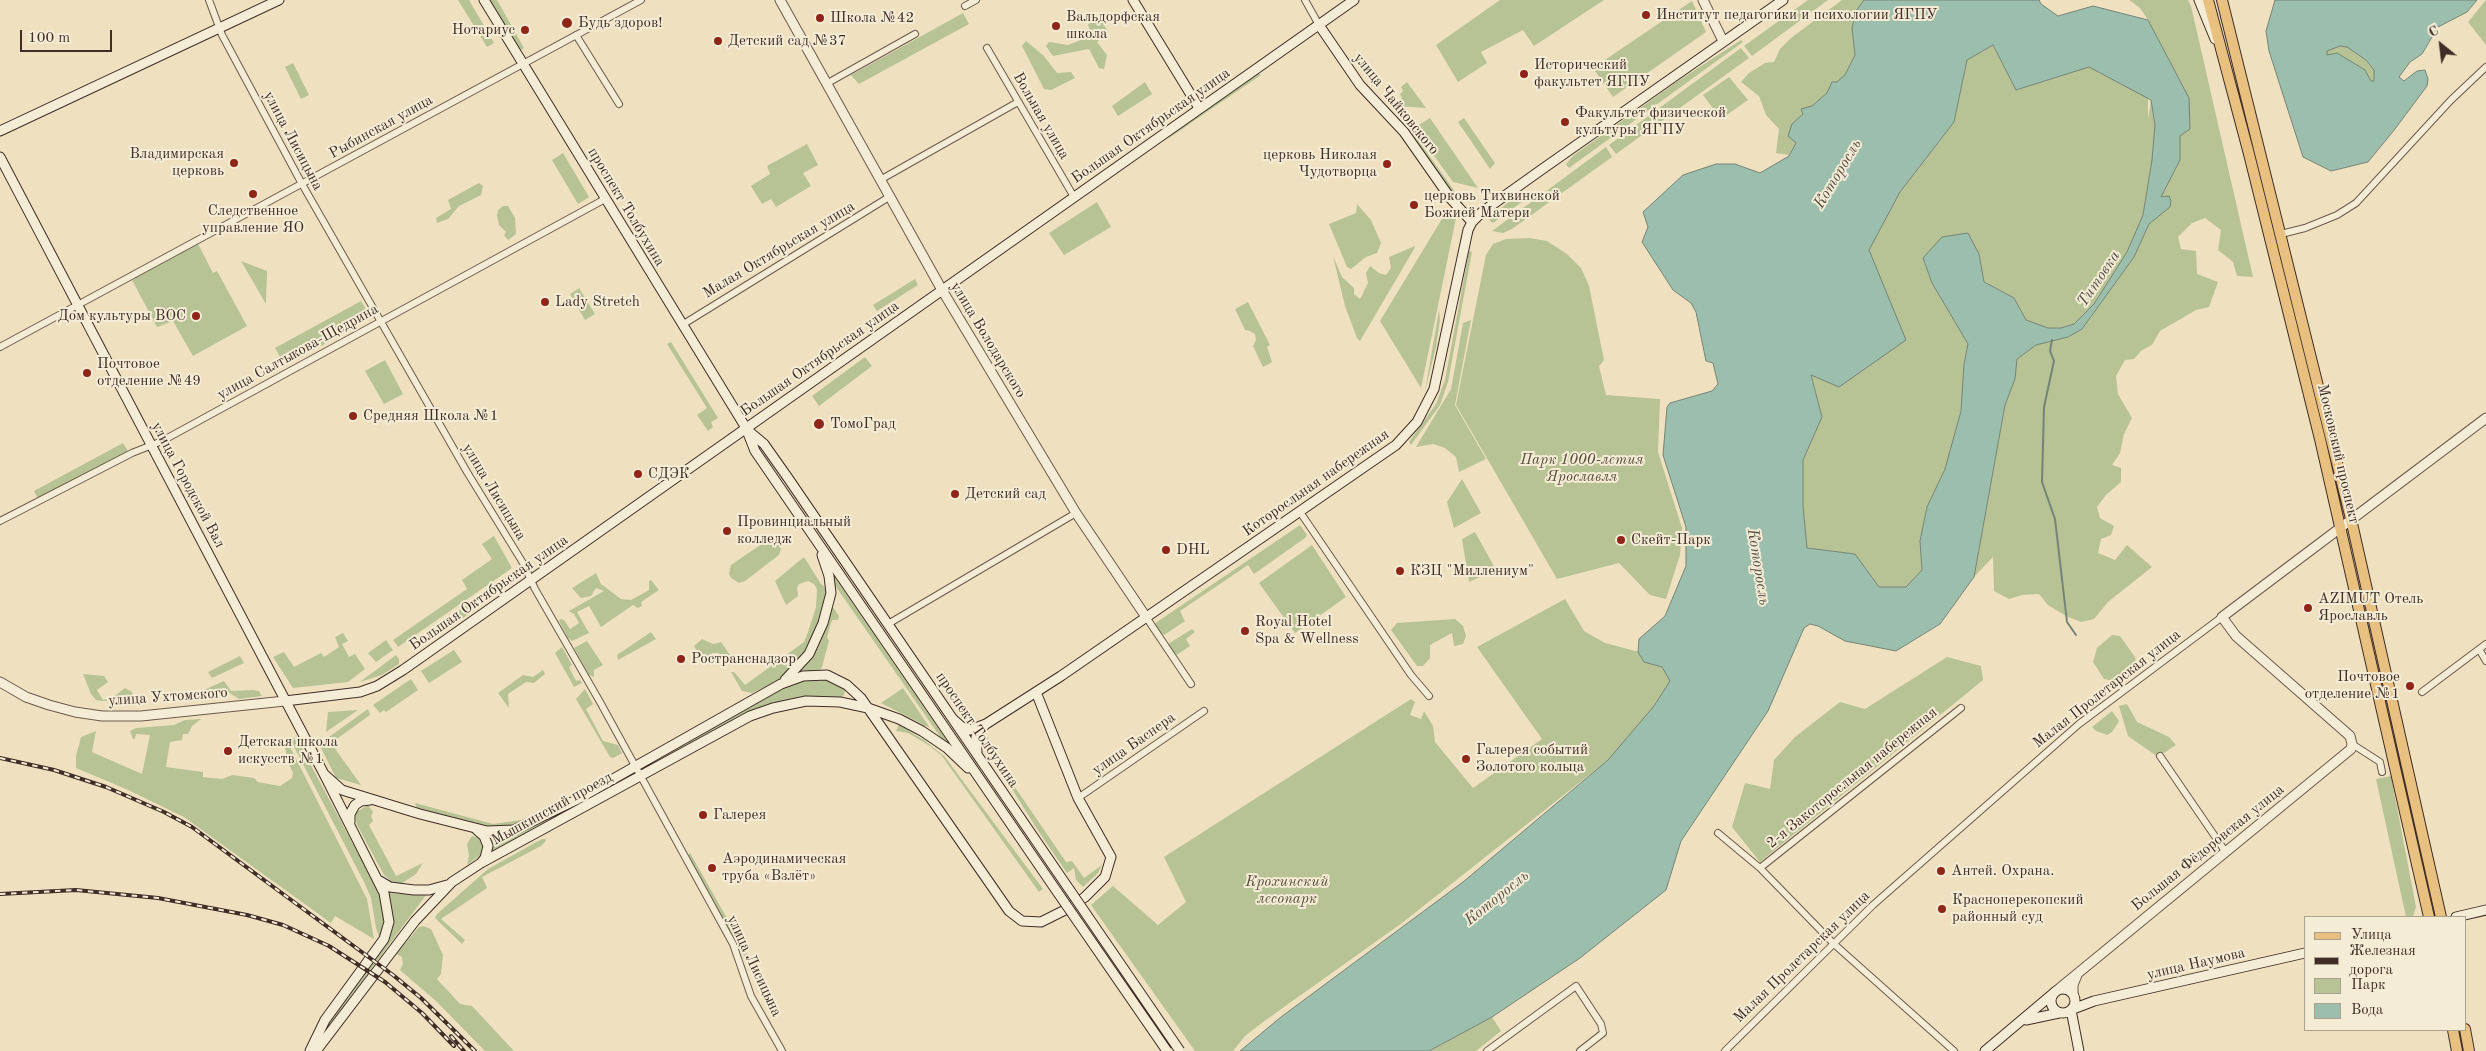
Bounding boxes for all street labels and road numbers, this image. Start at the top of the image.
street label: улица Чайковского [1349,49,1443,159]
street label: Большая Октябрьская улица [1068,64,1234,188]
street label: Вольная улица [1009,69,1073,163]
street label: улица Лисицына [259,88,327,194]
street label: Рыбинская улица [326,91,436,163]
street label: проспект Толбухина [583,144,669,270]
street label: Малая Октябрьская улица [700,198,858,302]
street label: улица Володарского [946,279,1030,401]
street label: Большая Октябрьская улица [737,297,903,421]
street label: улица Салтыкова-Щедрина [214,300,382,404]
street label: Московский проспект [2313,382,2363,526]
street label: улица Городской Вал [147,419,229,551]
street label: Которосльная набережная [1239,425,1393,541]
street label: улица Лисицына [458,440,530,544]
street label: Большая Октябрьская улица [406,531,572,655]
street label: Малая Пролетарская улица [2030,626,2184,752]
street label: проспект Толбухина [932,669,1022,791]
street label: улица Ухтомского [108,684,228,710]
street label: 2-я Закоторосльная набережная [1763,704,1941,852]
street label: улица Баснера [1089,709,1179,779]
street label: Мышкинский проезд [488,768,616,850]
street label: Большая Фёдоровская улица [2128,781,2288,915]
street label: Малая Пролетарская улица [1730,887,1874,1027]
street label: улица Лисицына [723,912,785,1020]
street label: улица Наумова [2145,944,2247,984]

